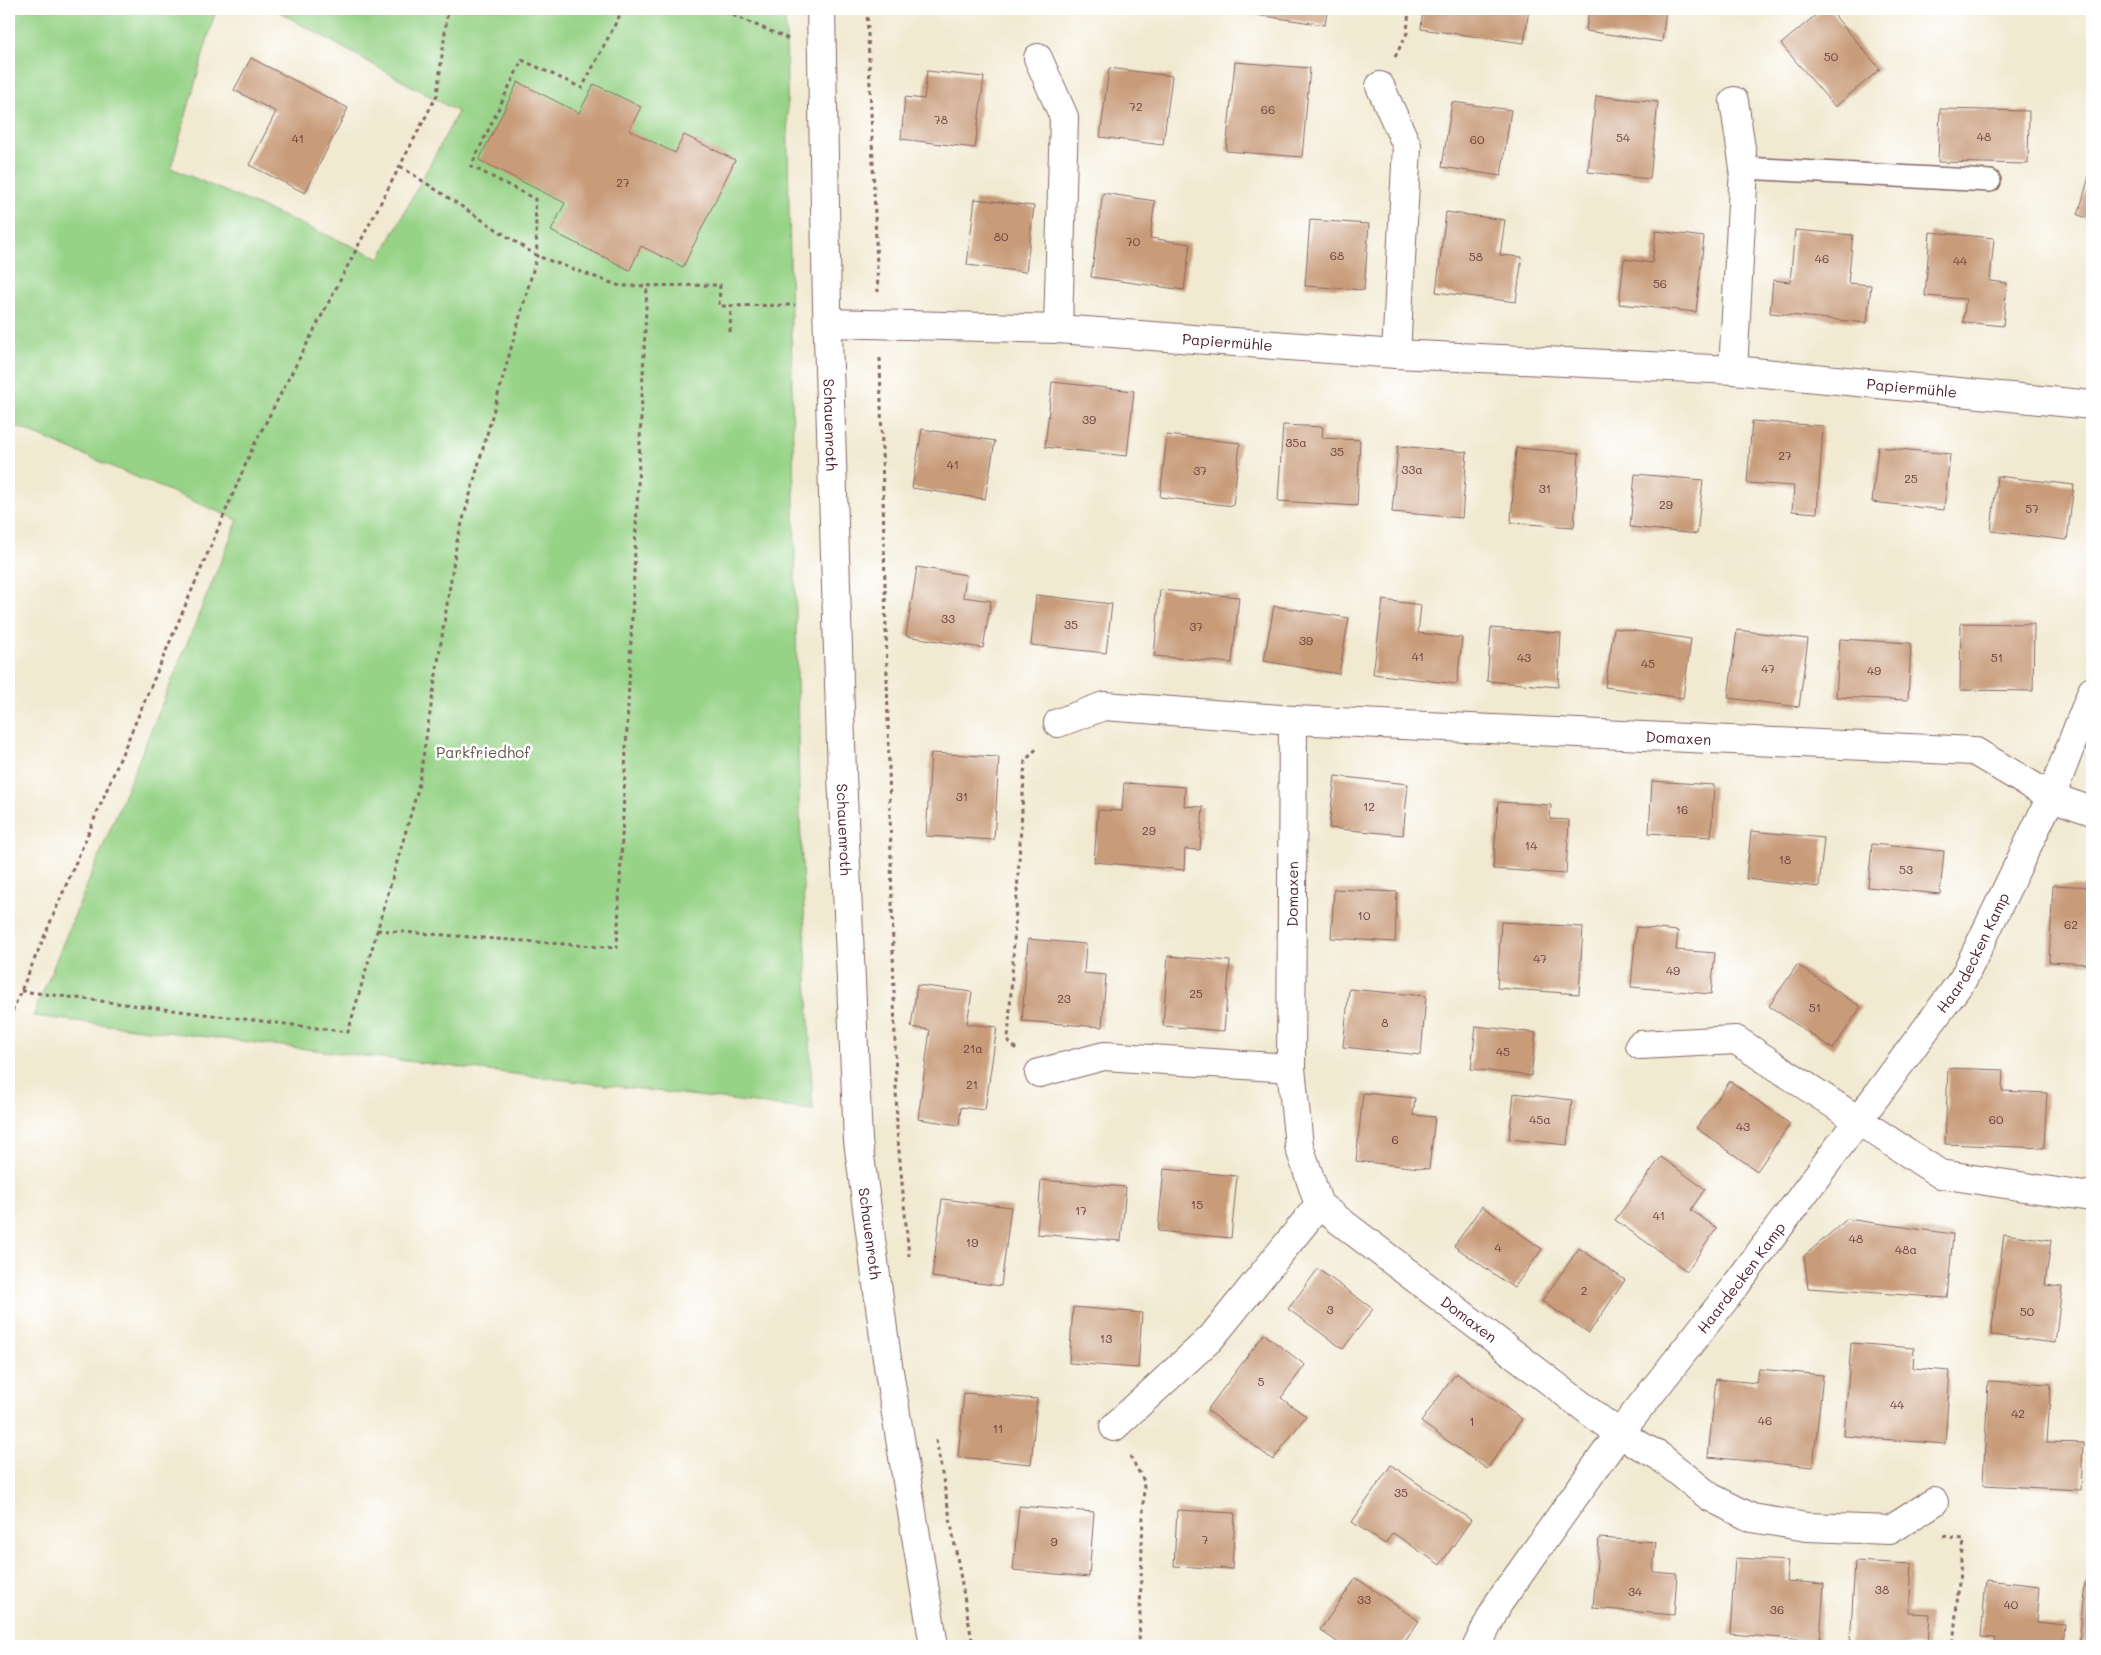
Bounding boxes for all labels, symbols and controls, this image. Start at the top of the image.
house number: 50 [1824,48,1839,64]
house number: 72 [1129,98,1143,114]
house number: 66 [1261,101,1275,117]
house number: 78 [934,111,948,127]
house number: 48 [1977,128,1991,144]
house number: 54 [1616,129,1630,145]
house number: 41 [292,130,304,146]
house number: 60 [1470,131,1485,147]
house number: 27 [616,174,630,190]
house number: 80 [994,228,1009,244]
house number: 70 [1126,233,1141,249]
house number: 68 [1330,247,1344,263]
house number: 58 [1469,248,1483,264]
house number: 46 [1815,250,1829,266]
house number: 44 [1953,252,1967,268]
house number: 56 [1653,275,1667,291]
street label: Papiermühle [1181,328,1274,355]
street label: Papiermühle [1866,373,1958,402]
street label: Schauenroth [819,378,842,471]
house number: 39 [1082,411,1096,427]
house number: 35a [1285,434,1307,450]
house number: 35 [1330,443,1344,459]
house number: 27 [1778,447,1792,463]
house number: 41 [947,456,959,472]
house number: 33a [1401,461,1423,477]
house number: 37 [1193,462,1207,478]
house number: 25 [1904,470,1918,486]
house number: 31 [1539,480,1551,496]
house number: 29 [1659,496,1673,512]
house number: 57 [2025,500,2039,516]
house number: 33 [941,610,955,626]
house number: 35 [1064,616,1078,632]
house number: 37 [1189,618,1203,634]
house number: 39 [1299,632,1313,648]
house number: 41 [1412,648,1424,664]
house number: 43 [1517,649,1531,665]
house number: 51 [1991,649,2003,665]
house number: 45 [1641,655,1655,671]
house number: 47 [1761,660,1775,676]
house number: 49 [1867,662,1881,678]
street label: Domaxen [1645,726,1712,749]
park label: Parkfriedhof [436,742,531,762]
street label: Schauenroth [832,783,856,876]
house number: 31 [956,788,968,804]
house number: 12 [1363,798,1375,814]
house number: 16 [1676,801,1688,817]
house number: 29 [1142,822,1156,838]
house number: 14 [1525,837,1537,853]
house number: 18 [1779,851,1791,867]
street label: Domaxen [1282,861,1302,927]
house number: 53 [1899,861,1913,877]
street label: Haardecken Kamp [1931,889,2013,1017]
house number: 10 [1358,907,1371,923]
house number: 62 [2064,916,2078,932]
house number: 47 [1533,950,1547,966]
house number: 49 [1666,962,1680,978]
house number: 25 [1189,985,1203,1001]
house number: 23 [1057,990,1071,1006]
house number: 51 [1809,999,1821,1015]
house number: 8 [1381,1014,1389,1030]
house number: 21a [963,1040,983,1056]
house number: 45 [1496,1043,1510,1059]
house number: 21 [966,1076,978,1092]
house number: 45a [1529,1111,1551,1127]
house number: 60 [1989,1111,2004,1127]
house number: 43 [1736,1118,1750,1134]
house number: 6 [1391,1131,1399,1147]
street label: Schauenroth [854,1186,886,1281]
house number: 15 [1191,1196,1203,1212]
house number: 17 [1075,1202,1087,1218]
house number: 41 [1653,1207,1665,1223]
street label: Haardecken Kamp [1692,1218,1789,1337]
house number: 48 [1849,1230,1863,1246]
house number: 19 [966,1234,978,1250]
house number: 4 [1494,1239,1502,1255]
house number: 48a [1895,1241,1917,1257]
house number: 2 [1581,1282,1587,1298]
street label: Domaxen [1437,1291,1501,1347]
house number: 3 [1326,1301,1334,1317]
house number: 50 [2020,1303,2035,1319]
house number: 13 [1100,1330,1112,1346]
house number: 5 [1258,1373,1265,1389]
house number: 44 [1890,1396,1904,1412]
house number: 42 [2011,1405,2025,1421]
house number: 46 [1758,1412,1772,1428]
house number: 1 [1469,1413,1475,1429]
house number: 11 [993,1420,1003,1436]
house number: 35 [1394,1484,1408,1500]
house number: 7 [1202,1531,1209,1547]
house number: 9 [1050,1533,1058,1549]
house number: 38 [1875,1581,1889,1597]
house number: 34 [1628,1583,1642,1599]
house number: 33 [1357,1591,1371,1607]
house number: 40 [2004,1596,2019,1612]
house number: 36 [1770,1601,1784,1617]

